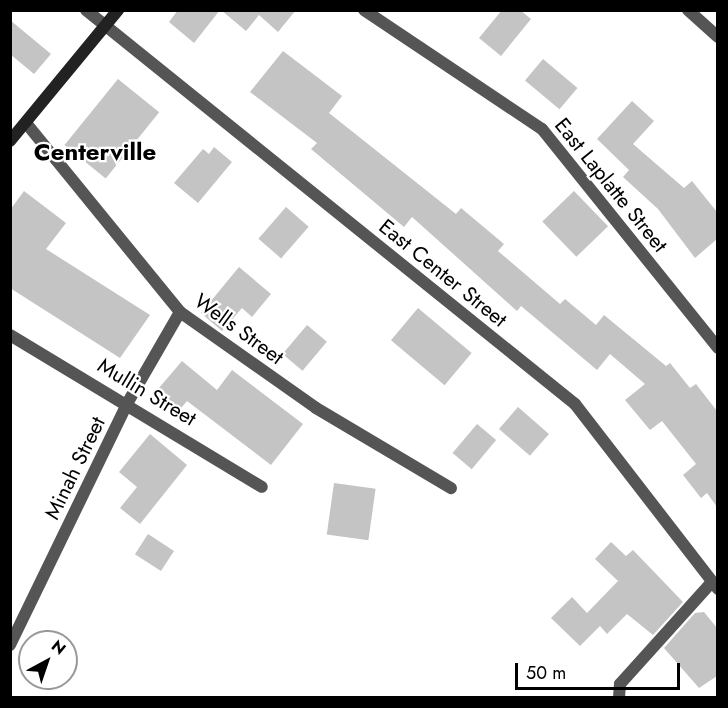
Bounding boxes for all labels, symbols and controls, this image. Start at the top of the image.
street label: East Laplatte Street [549,113,673,257]
district label: Centerville [34,138,156,166]
street label: East Center Street [374,214,512,332]
street label: Wells Street [189,288,289,370]
street label: Mullin Street [93,353,201,431]
street label: Minah Street [39,413,111,523]
north arrow [18,630,78,690]
text: N [46,634,71,660]
scale bar [518,651,683,689]
text: 50 m [526,660,566,686]

